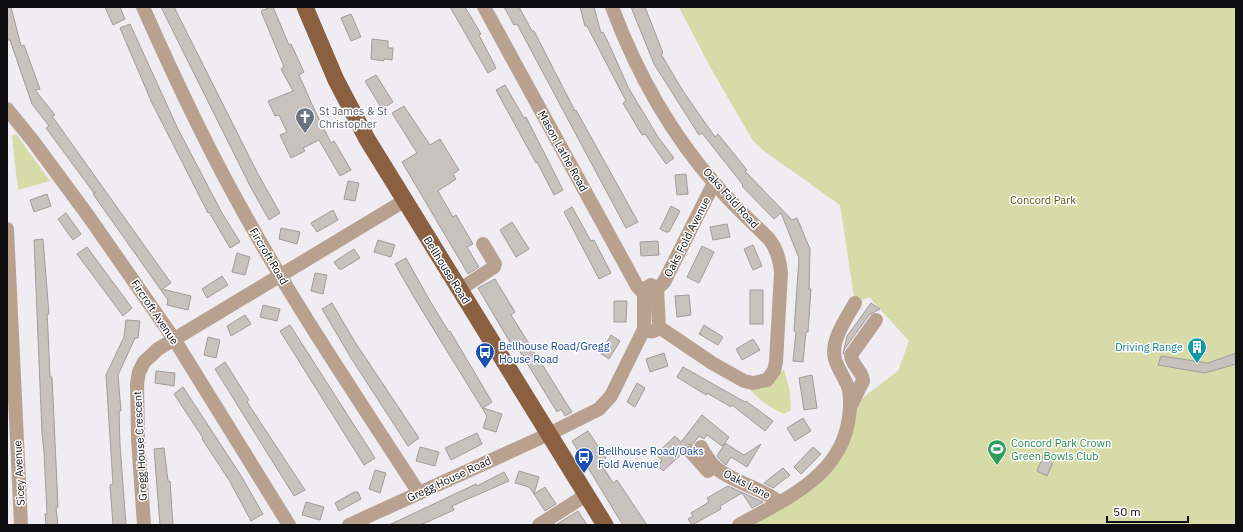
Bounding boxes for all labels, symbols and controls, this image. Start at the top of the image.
place label: St James & St Christopher [319,104,388,131]
church icon: St James & St Christopher [294,106,316,134]
street label: Mason Lathe Road [535,108,591,194]
street label: Oaks Fold Road [700,165,762,231]
park label: Concord Park [1010,193,1076,207]
street label: Oaks Fold Avenue [661,195,713,279]
street label: Fircroft Road [247,225,291,287]
street label: Bellhouse Road [421,234,473,306]
street label: Fircroft Avenue [128,277,182,347]
building icon: Driving Range [1186,336,1208,364]
place label: Bellhouse Road/Gregg House Road [499,339,610,366]
place label: Driving Range [1115,340,1183,354]
bus stop icon: Bellhouse Road/Gregg House Road [474,341,496,369]
street label: Gregg House Crescent [130,391,150,501]
place label: Concord Park Crown Green Bowls Club [1011,436,1111,463]
sports icon: Concord Park Crown Green Bowls Club [986,438,1008,466]
street label: Sicey Avenue [10,440,28,506]
place label: Bellhouse Road/Oaks Fold Avenue [598,444,704,471]
bus stop icon: Bellhouse Road/Oaks Fold Avenue [573,446,595,474]
street label: Gregg House Road [405,453,493,505]
street label: Oaks Lane [721,466,773,502]
scale bar [1107,498,1188,524]
text: 50 m [1113,504,1141,519]

